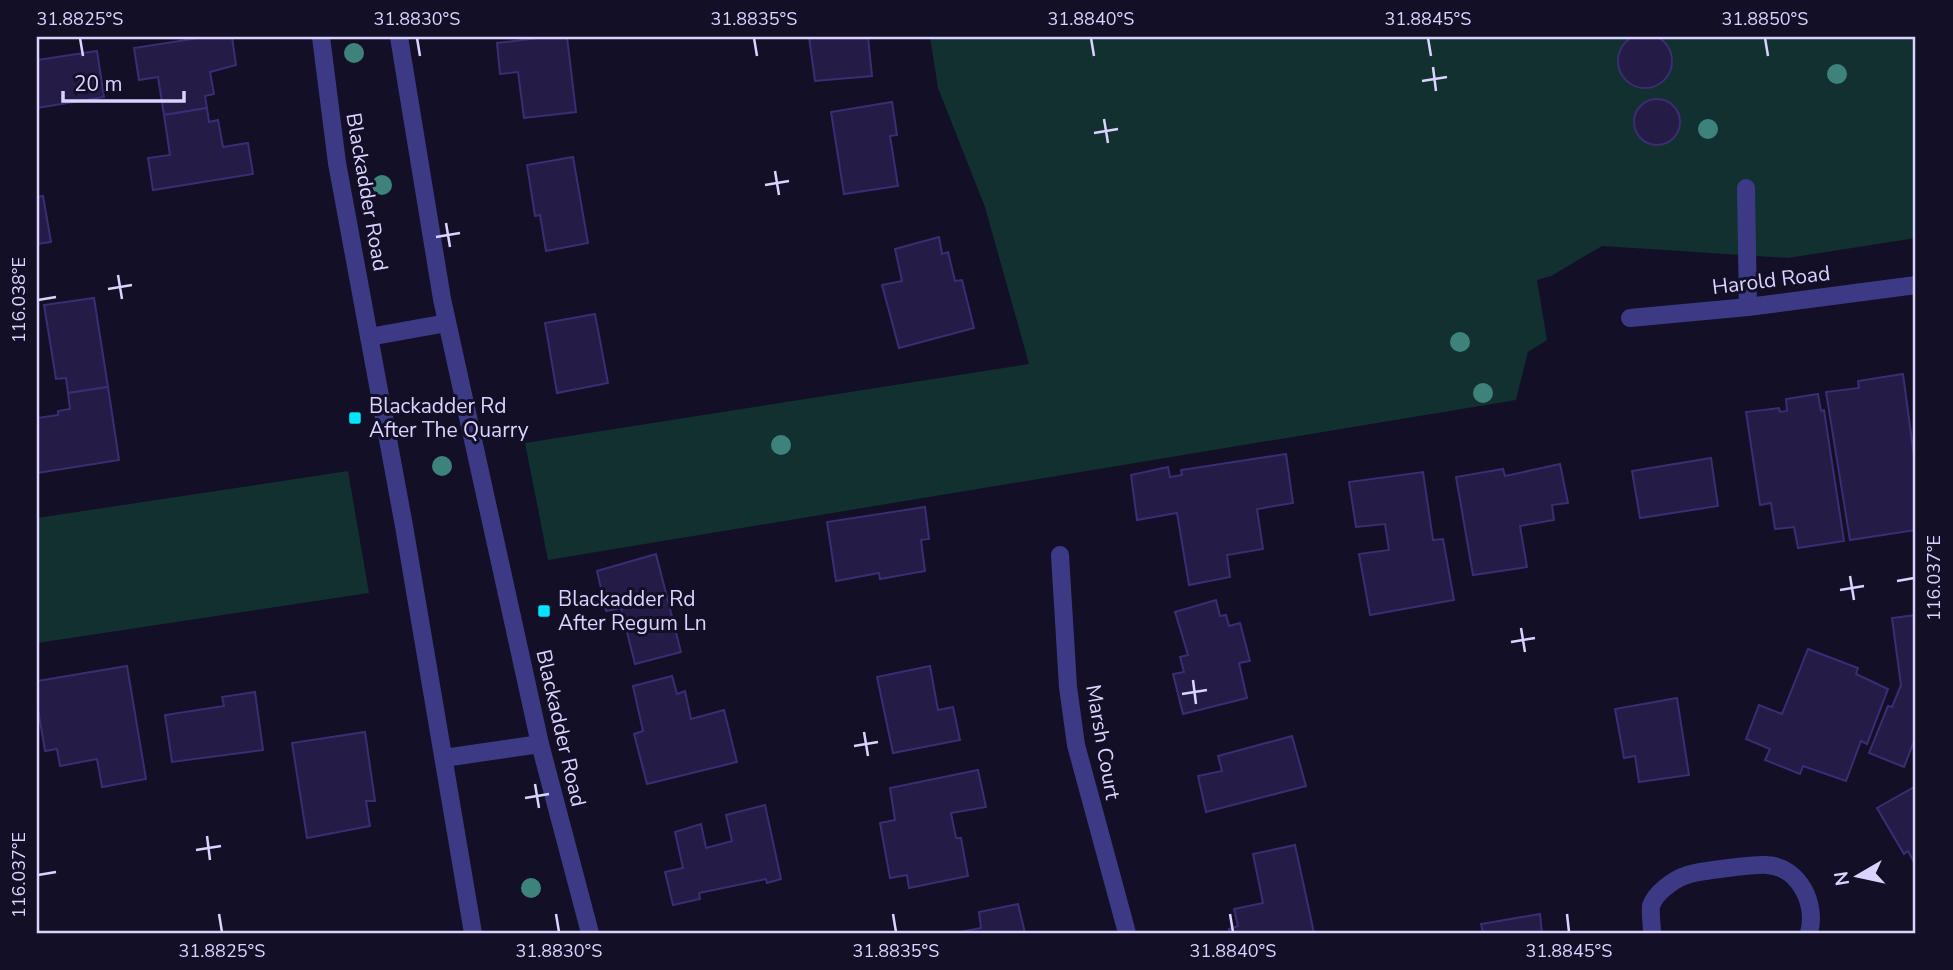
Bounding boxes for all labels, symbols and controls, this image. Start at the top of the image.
text: 31.8825°S [37,7,123,31]
text: 31.8830°S [374,7,460,31]
text: 31.8835°S [711,7,797,31]
text: 31.8840°S [1048,7,1134,31]
text: 31.8845°S [1385,7,1471,31]
text: 31.8850°S [1722,7,1808,31]
scale bar [63,60,184,104]
text: 20 m [74,70,123,98]
street label: Blackadder Road [339,111,395,273]
text: 116.038°E [7,257,31,343]
street label: Harold Road [1710,259,1832,301]
place label: Blackadder Rd After The Quarry [369,392,529,444]
marker: Blackadder Rd After The Quarry [347,410,363,426]
text: 116.037°E [1922,535,1946,621]
place label: Blackadder Rd After Regum Ln [558,585,707,637]
marker: Blackadder Rd After Regum Ln [536,603,552,619]
street label: Blackadder Road [529,647,593,809]
street label: Marsh Court [1079,682,1127,802]
text: 116.037°E [7,832,31,918]
north arrow [1824,841,1894,911]
text: N [1828,869,1856,888]
text: 31.8825°S [179,939,265,963]
text: 31.8830°S [516,939,602,963]
text: 31.8835°S [853,939,939,963]
text: 31.8840°S [1190,939,1276,963]
text: 31.8845°S [1526,939,1612,963]

